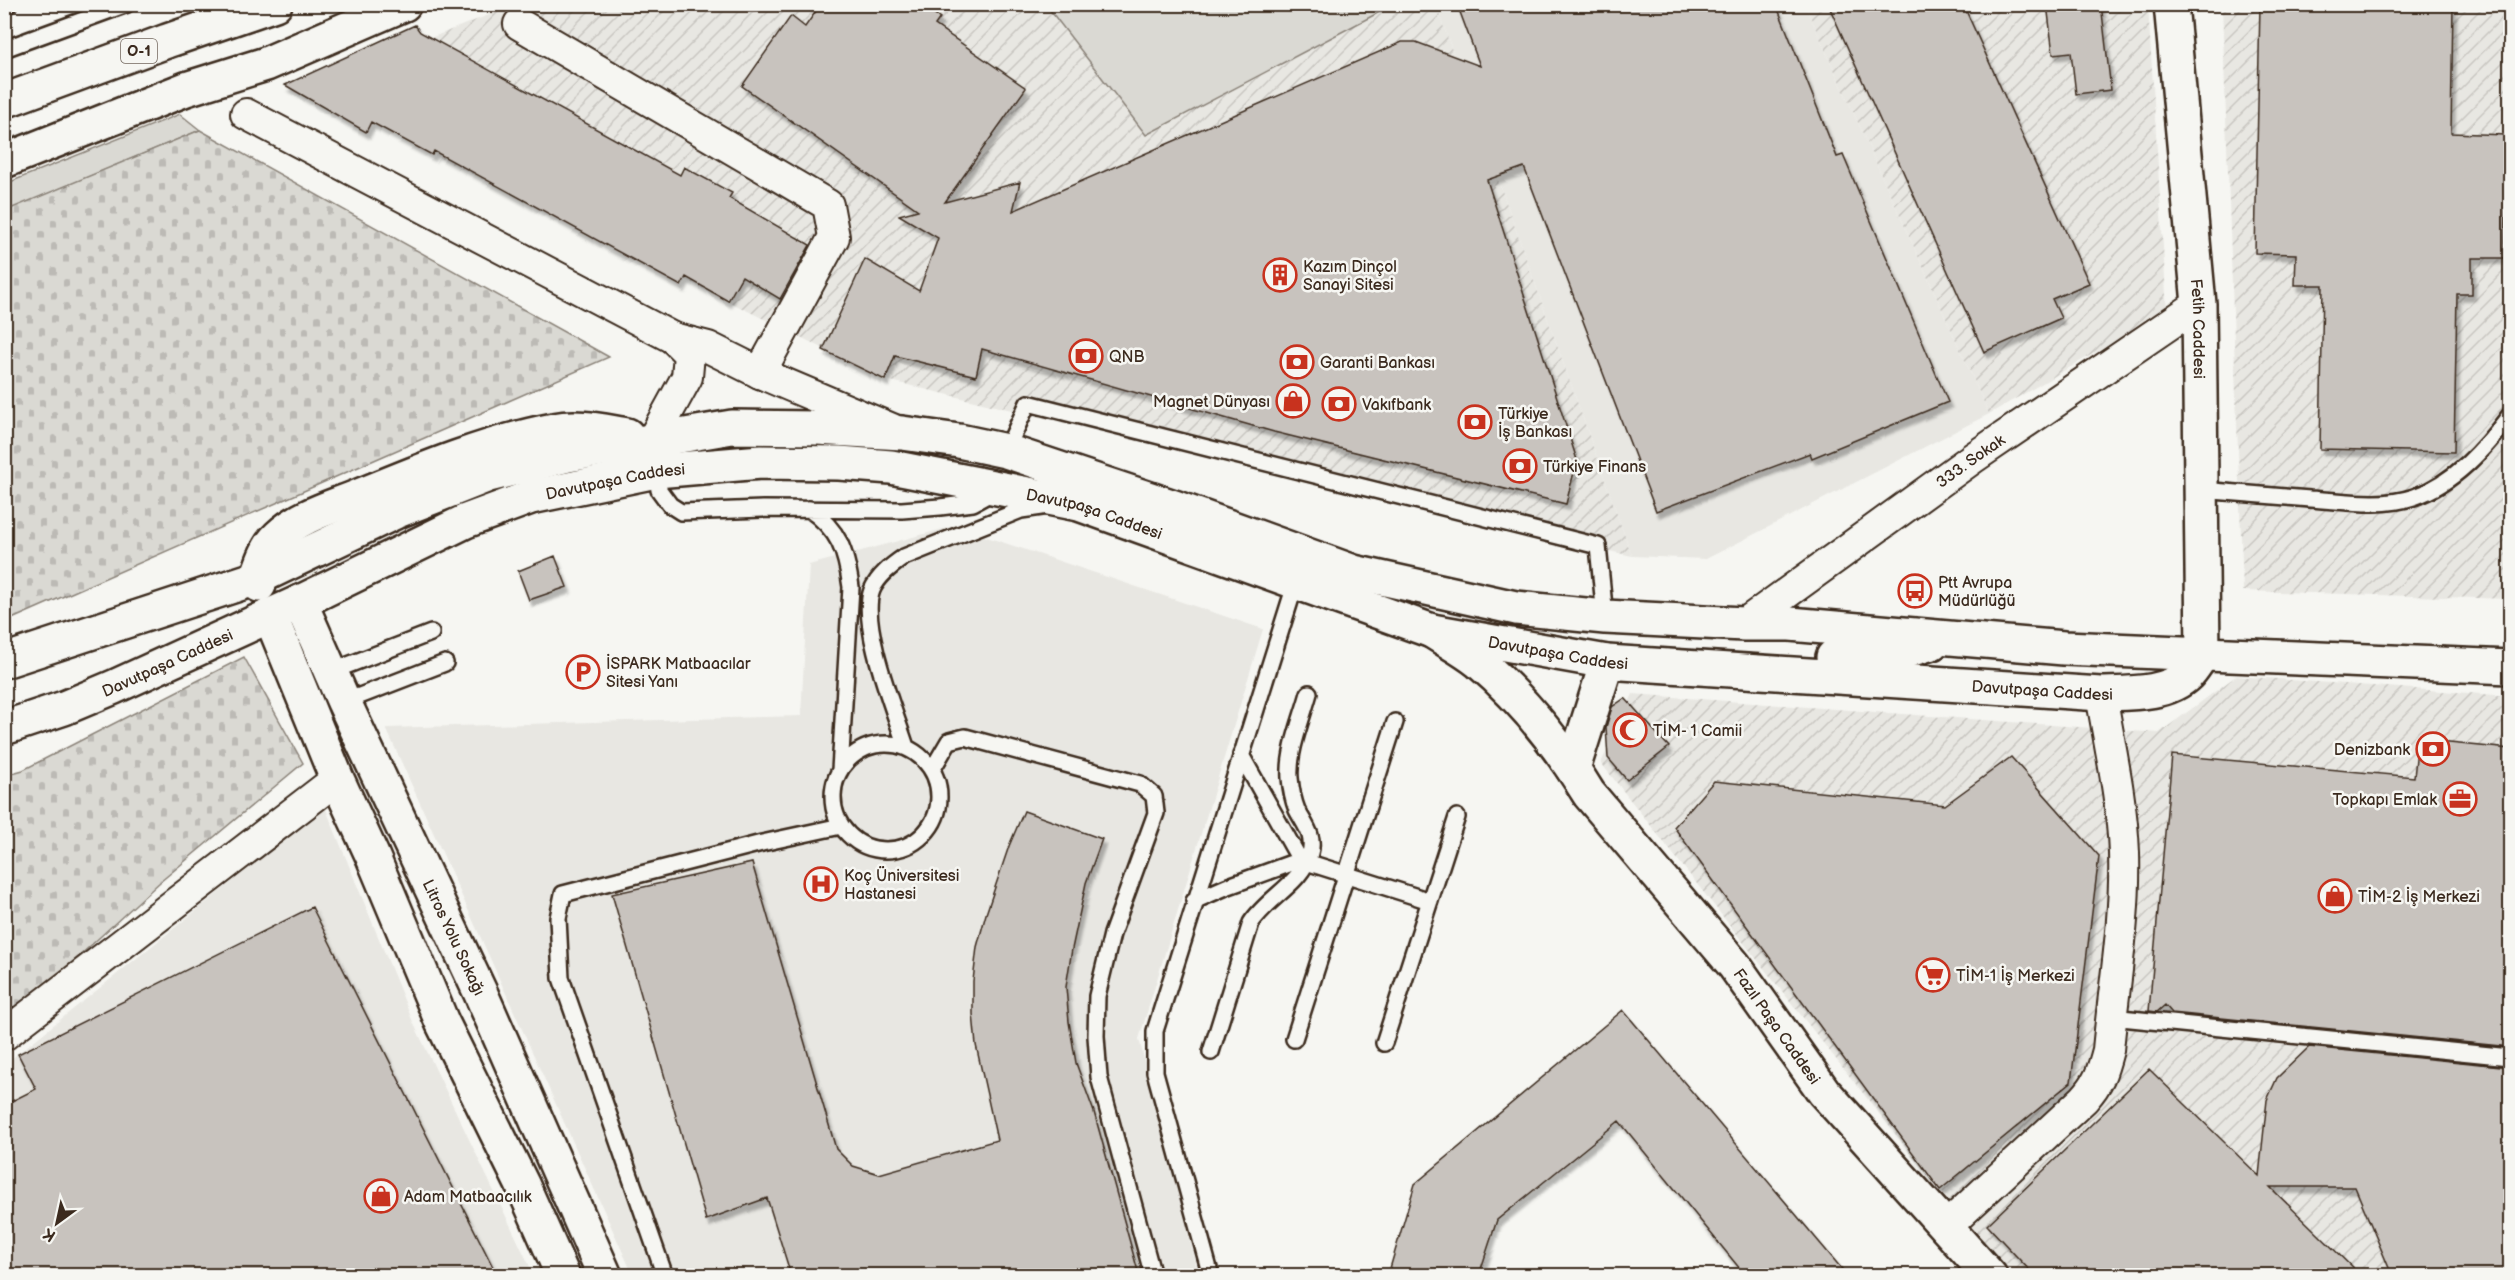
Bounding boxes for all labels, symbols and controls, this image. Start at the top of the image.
road number: O-1 [121,39,157,63]
building icon: Kazım Dinçol Sanayi Sitesi [1262,257,1298,293]
place label: Kazım Dinçol Sanayi Sitesi [1303,258,1397,295]
street label: Fetih Caddesi [2186,278,2208,379]
bank icon: QNB [1068,338,1104,374]
bank icon: Garanti Bankası [1279,344,1315,380]
place label: QNB [1109,348,1144,367]
place label: Garanti Bankası [1320,354,1435,373]
shop icon: Magnet Dünyası [1275,383,1311,419]
bank icon: Vakıfbank [1321,386,1357,422]
place label: Magnet Dünyası [1153,393,1270,412]
place label: Vakıfbank [1362,396,1431,415]
bank icon: Türkiye İş Bankası [1457,404,1493,440]
place label: Türkiye İş Bankası [1498,405,1572,442]
street label: 333. Sokak [1933,431,2009,493]
bank icon: Türkiye Finans [1502,448,1538,484]
place label: Türkiye Finans [1543,458,1646,477]
street label: Davutpaşa Caddesi [544,461,686,505]
street label: Davutpaşa Caddesi [1024,486,1165,544]
bus stop icon: Ptt Avrupa Müdürlüğü [1897,573,1933,609]
place label: Ptt Avrupa Müdürlüğü [1938,574,2016,611]
street label: Davutpaşa Caddesi [100,626,236,702]
street label: Davutpaşa Caddesi [1486,633,1629,674]
place label: İSPARK Matbaacılar Sitesi Yanı [606,653,751,692]
parking icon: İSPARK Matbaacılar Sitesi Yanı [565,654,601,690]
street label: Davutpaşa Caddesi [1971,678,2113,705]
mosque icon: TİM- 1 Camii [1612,712,1648,748]
place label: TİM- 1 Camii [1653,720,1742,741]
bank icon: Denizbank [2415,731,2451,767]
place label: Denizbank [2334,741,2410,760]
office icon: Topkapı Emlak [2442,781,2478,817]
place label: Topkapı Emlak [2333,791,2437,810]
place label: Koç Üniversitesi Hastanesi [844,865,960,904]
hospital icon: Koç Üniversitesi Hastanesi [803,866,839,902]
street label: Litros Yolu Sokağı [418,877,488,999]
shop icon: TİM-2 İş Merkezi [2317,878,2353,914]
place label: TİM-2 İş Merkezi [2358,886,2480,907]
supermarket icon: TİM-1 İş Merkezi [1915,957,1951,993]
street label: Fazıl Paşa Caddesi [1729,965,1824,1088]
place label: TİM-1 İş Merkezi [1956,965,2075,986]
shop icon: Adam Matbaacılık [363,1178,399,1214]
place label: Adam Matbaacılık [404,1188,532,1207]
north arrow [27,1193,87,1253]
text: K [40,1223,59,1245]

